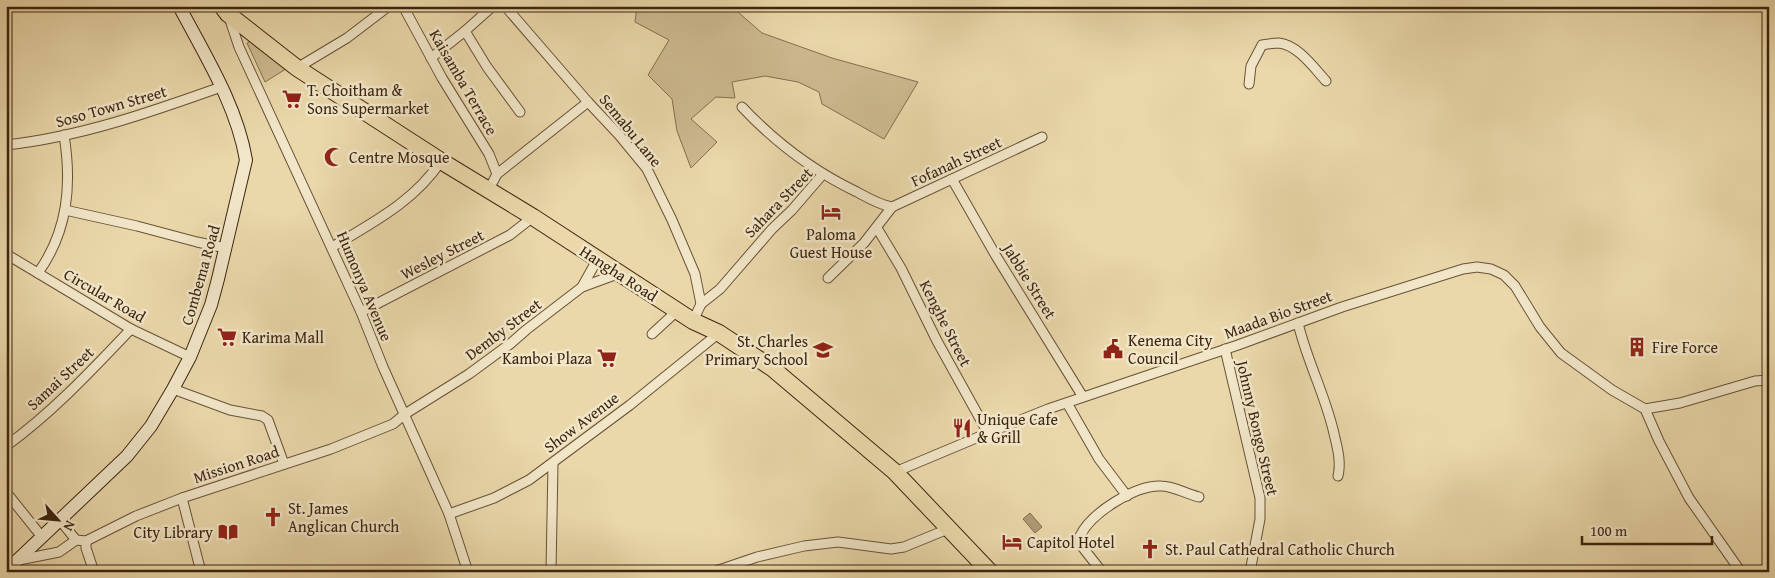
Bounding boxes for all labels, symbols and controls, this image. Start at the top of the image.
street label: Kaisamba Terrace [424,25,504,139]
place label: T. Choitham & Sons Supermarket [307,78,430,120]
street label: Soso Town Street [53,79,170,133]
supermarket icon: T. Choitham & Sons Supermarket [281,88,303,110]
street label: Semabu Lane [594,88,668,172]
street label: Fofanah Street [907,129,1006,192]
place label: Centre Mosque [349,145,449,169]
mosque icon: Centre Mosque [323,146,345,168]
street label: Sahara Street [738,161,818,243]
hotel icon: Paloma Guest House [820,201,842,223]
street label: Combema Road [174,222,226,328]
place label: Paloma Guest House [790,222,872,264]
street label: Wesley Street [396,223,488,285]
street label: Humonya Avenue [331,227,399,345]
street label: Jabbie Street [996,237,1063,324]
street label: Hangha Road [575,239,663,307]
street label: Circular Road [60,262,151,328]
street label: Kenghe Street [914,275,978,371]
street label: Maada Bio Street [1221,283,1336,345]
street label: Demby Street [460,292,547,366]
place label: Karima Mall [242,325,324,349]
supermarket icon: Karima Mall [216,326,238,348]
place label: Kenema City Council [1128,328,1212,370]
place label: St. Charles Primary School [705,329,809,371]
place label: Fire Force [1652,335,1718,359]
building icon: Fire Force [1626,336,1648,358]
public building icon: Kenema City Council [1102,338,1124,360]
school or university icon: St. Charles Primary School [812,339,834,361]
street label: Samai Street [21,340,99,416]
place label: Kamboi Plaza [502,346,592,370]
supermarket icon: Kamboi Plaza [596,347,618,369]
street label: Johnny Bongo Street [1230,356,1285,498]
street label: Show Avenue [538,386,624,458]
place label: Unique Cafe & Grill [977,407,1058,449]
restaurant icon: Unique Cafe & Grill [951,417,973,439]
street label: Mission Road [190,439,282,489]
north arrow [32,496,82,546]
place label: St. James Anglican Church [288,496,399,538]
church icon: St. James Anglican Church [262,506,284,528]
scale bar [1582,513,1712,545]
text: N [58,517,81,535]
place label: City Library [134,520,213,544]
text: 100 m [1590,520,1628,541]
library icon: City Library [217,521,239,543]
place label: Capitol Hotel [1027,530,1115,554]
hotel icon: Capitol Hotel [1001,531,1023,553]
place label: St. Paul Cathedral Catholic Church [1165,537,1395,561]
church icon: St. Paul Cathedral Catholic Church [1139,538,1161,560]

